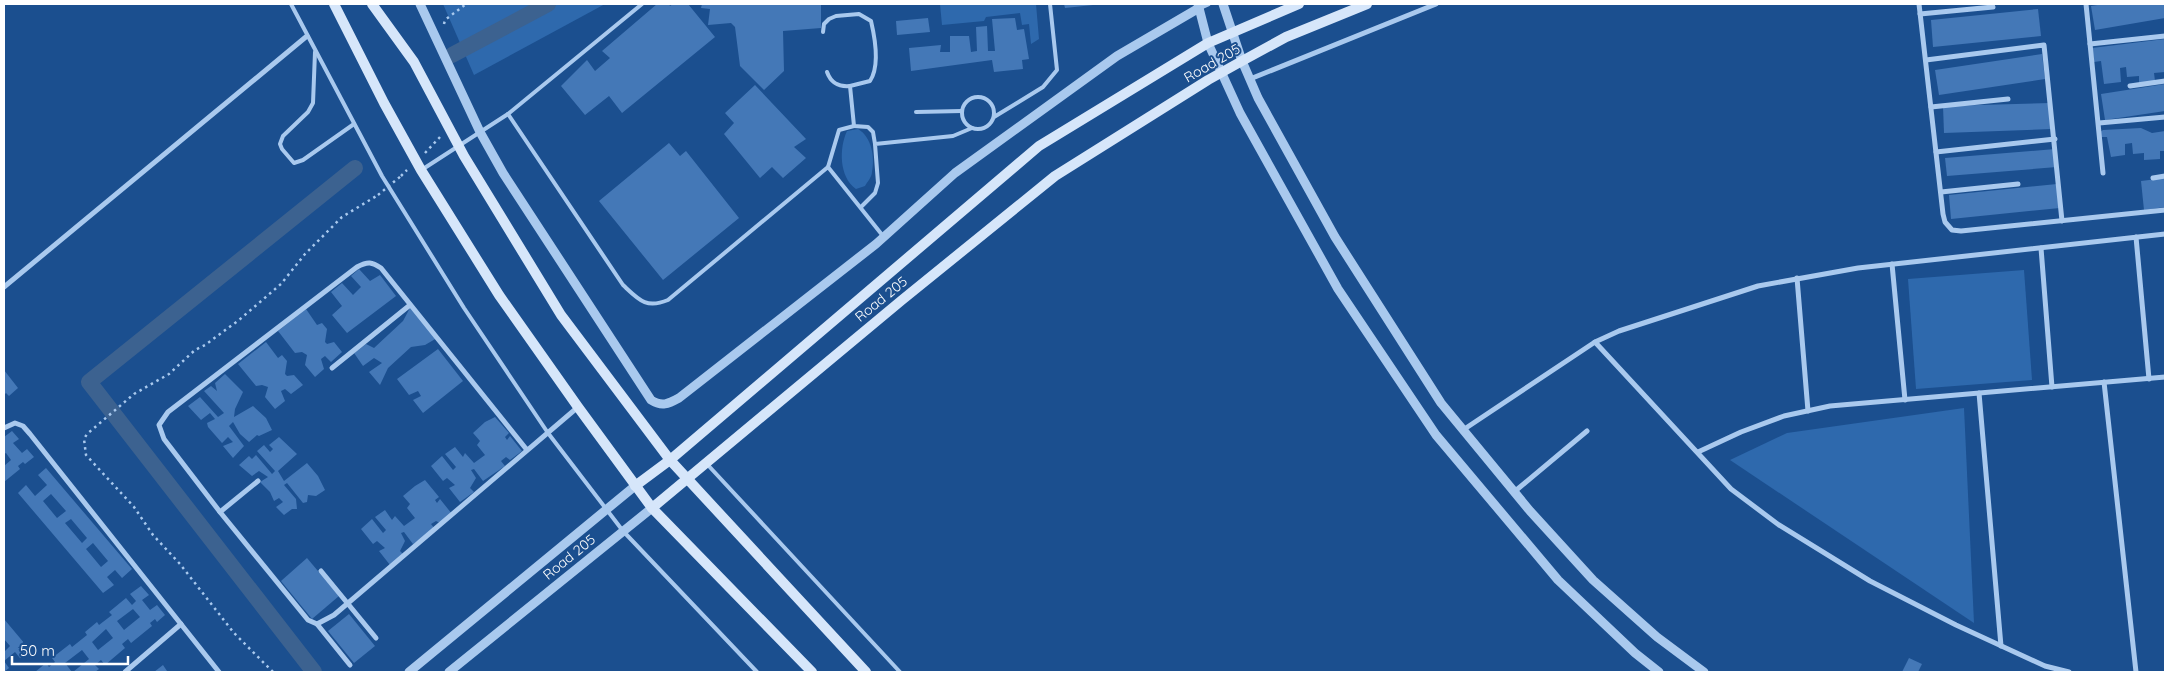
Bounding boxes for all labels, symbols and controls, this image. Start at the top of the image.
street label: Road 205 [1181,40,1243,86]
street label: Road 205 [851,272,911,326]
street label: Road 205 [539,530,599,584]
scale bar [12,634,129,666]
text: 50 m [20,641,55,660]

